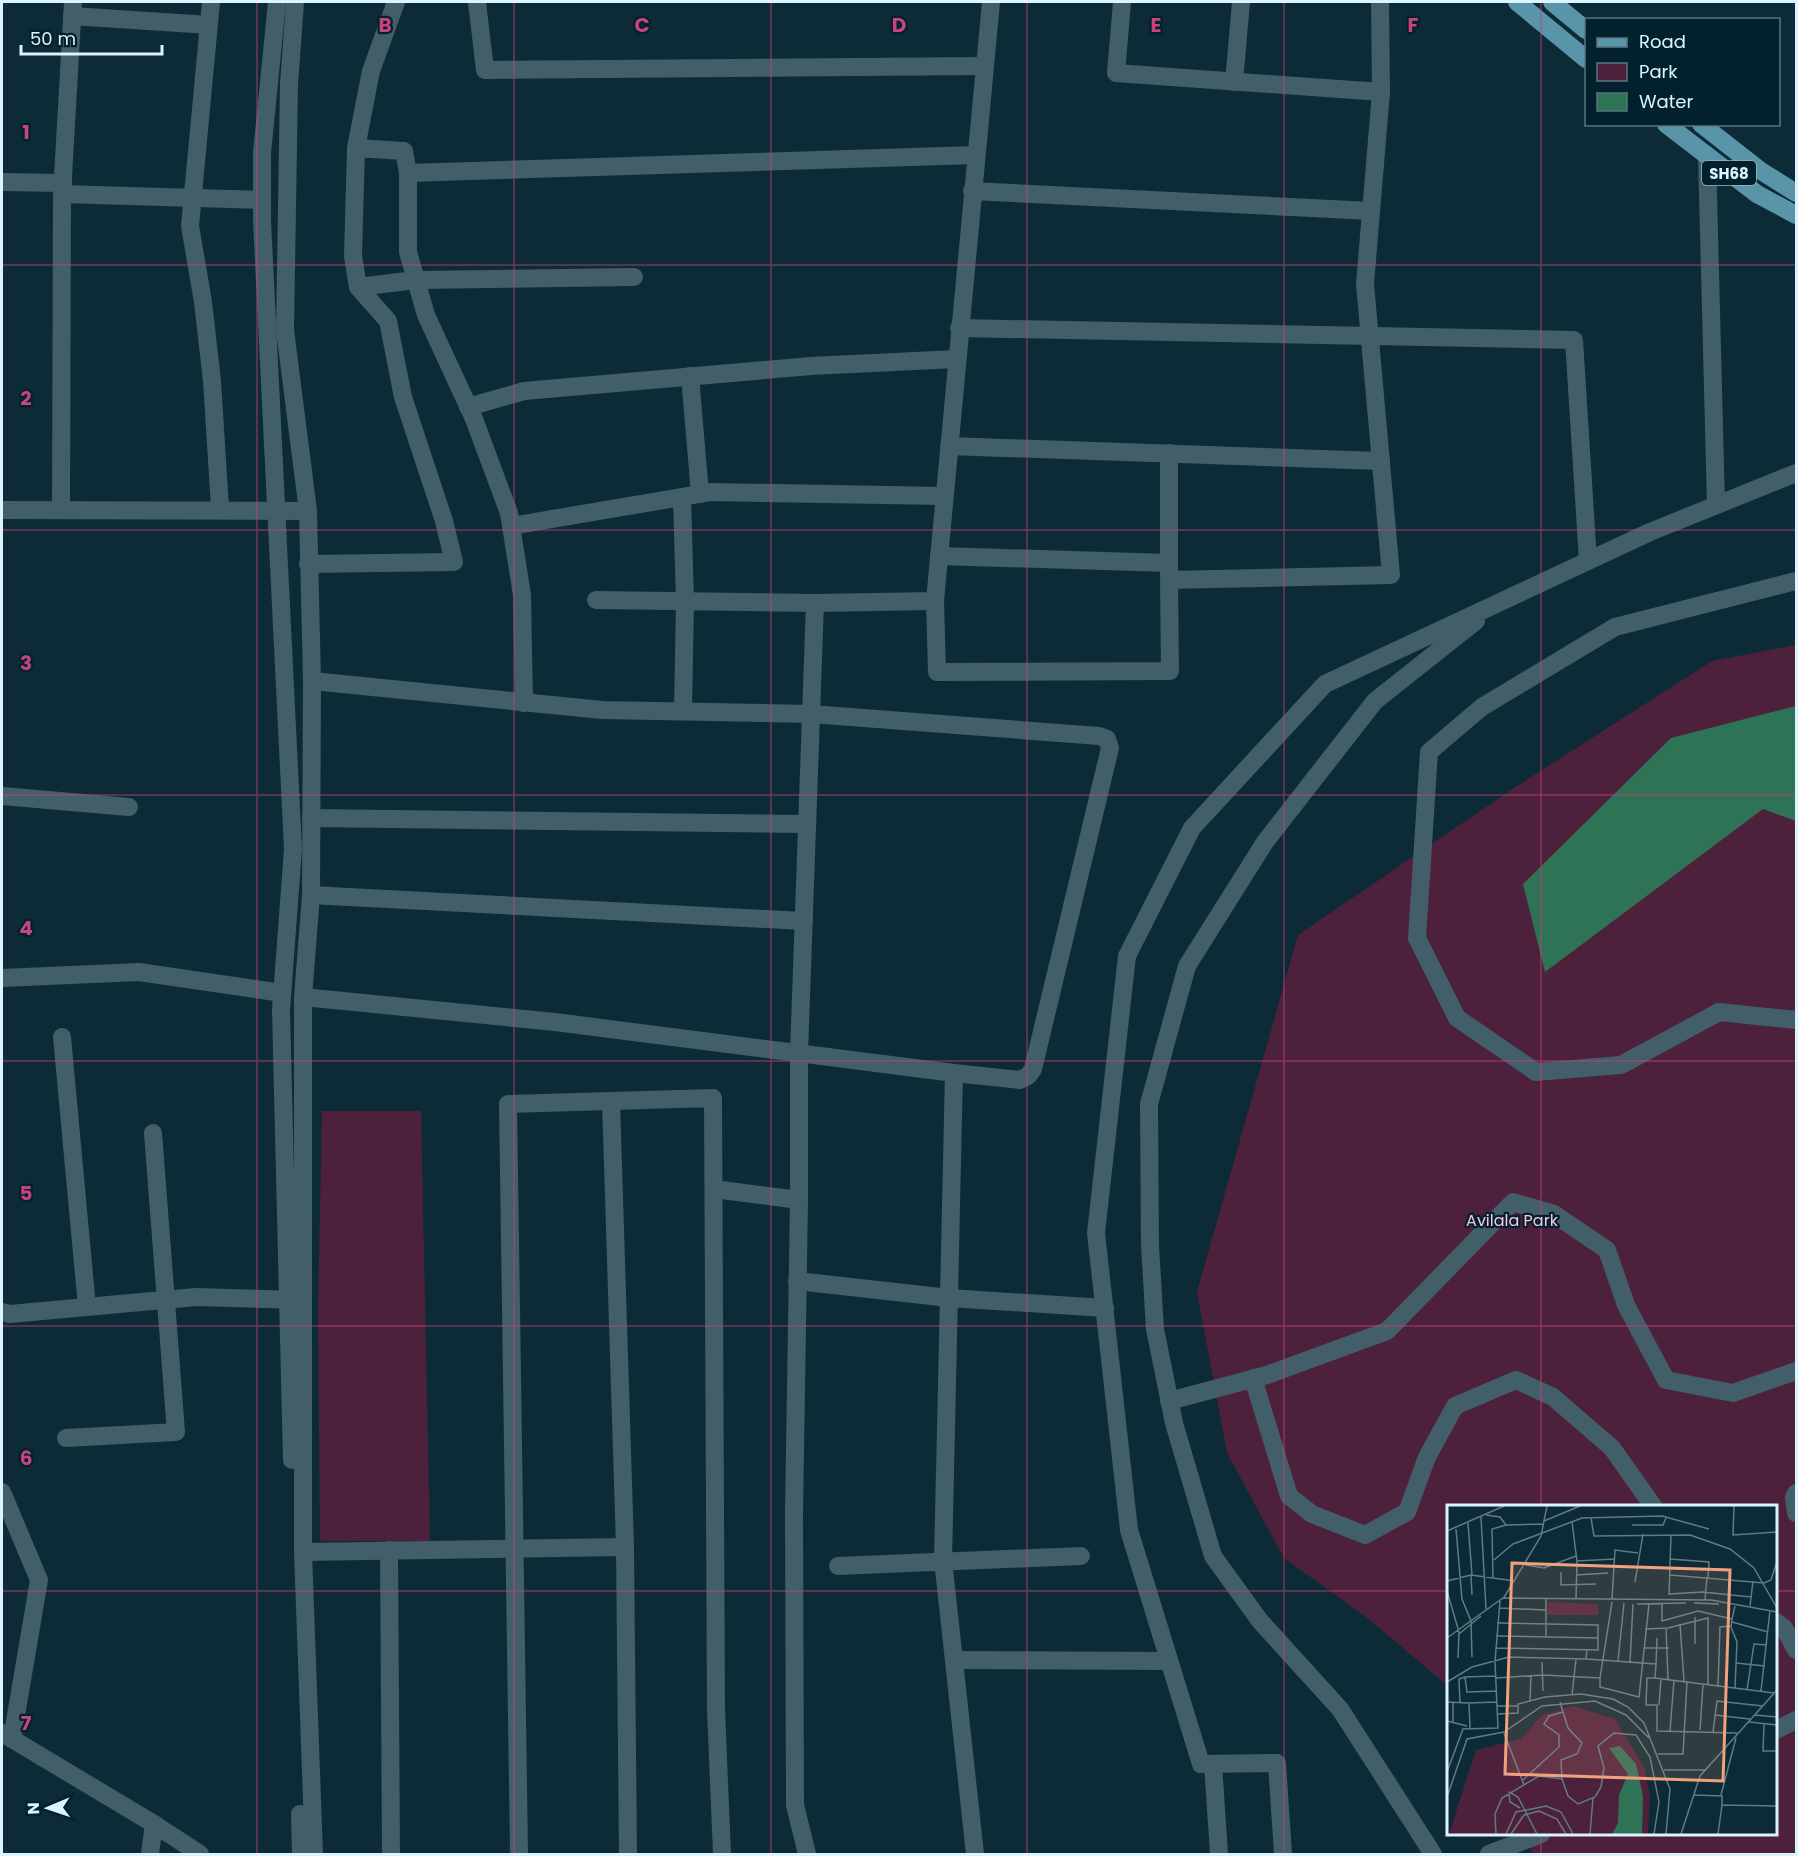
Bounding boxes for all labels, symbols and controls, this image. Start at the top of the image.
text: B [378,11,392,39]
text: C [634,11,650,39]
text: D [892,11,906,39]
text: E [1151,11,1161,39]
text: F [1408,11,1419,39]
scale bar [21,18,162,56]
legend [1585,18,1780,126]
text: 50 m [30,26,76,51]
text: Road [1639,29,1686,54]
text: Park [1639,59,1678,84]
text: Water [1639,89,1693,114]
text: 1 [22,118,30,146]
road number: SH68 [1702,161,1756,185]
text: 2 [20,384,32,412]
text: 3 [20,649,32,677]
text: 4 [19,914,33,942]
text: 5 [20,1179,33,1207]
park label: Avilala Park [1466,1209,1559,1232]
text: 6 [20,1444,32,1472]
inset map [1447,1505,1777,1835]
text: 7 [21,1709,32,1737]
north arrow [18,1778,78,1838]
text: N [22,1802,45,1815]

